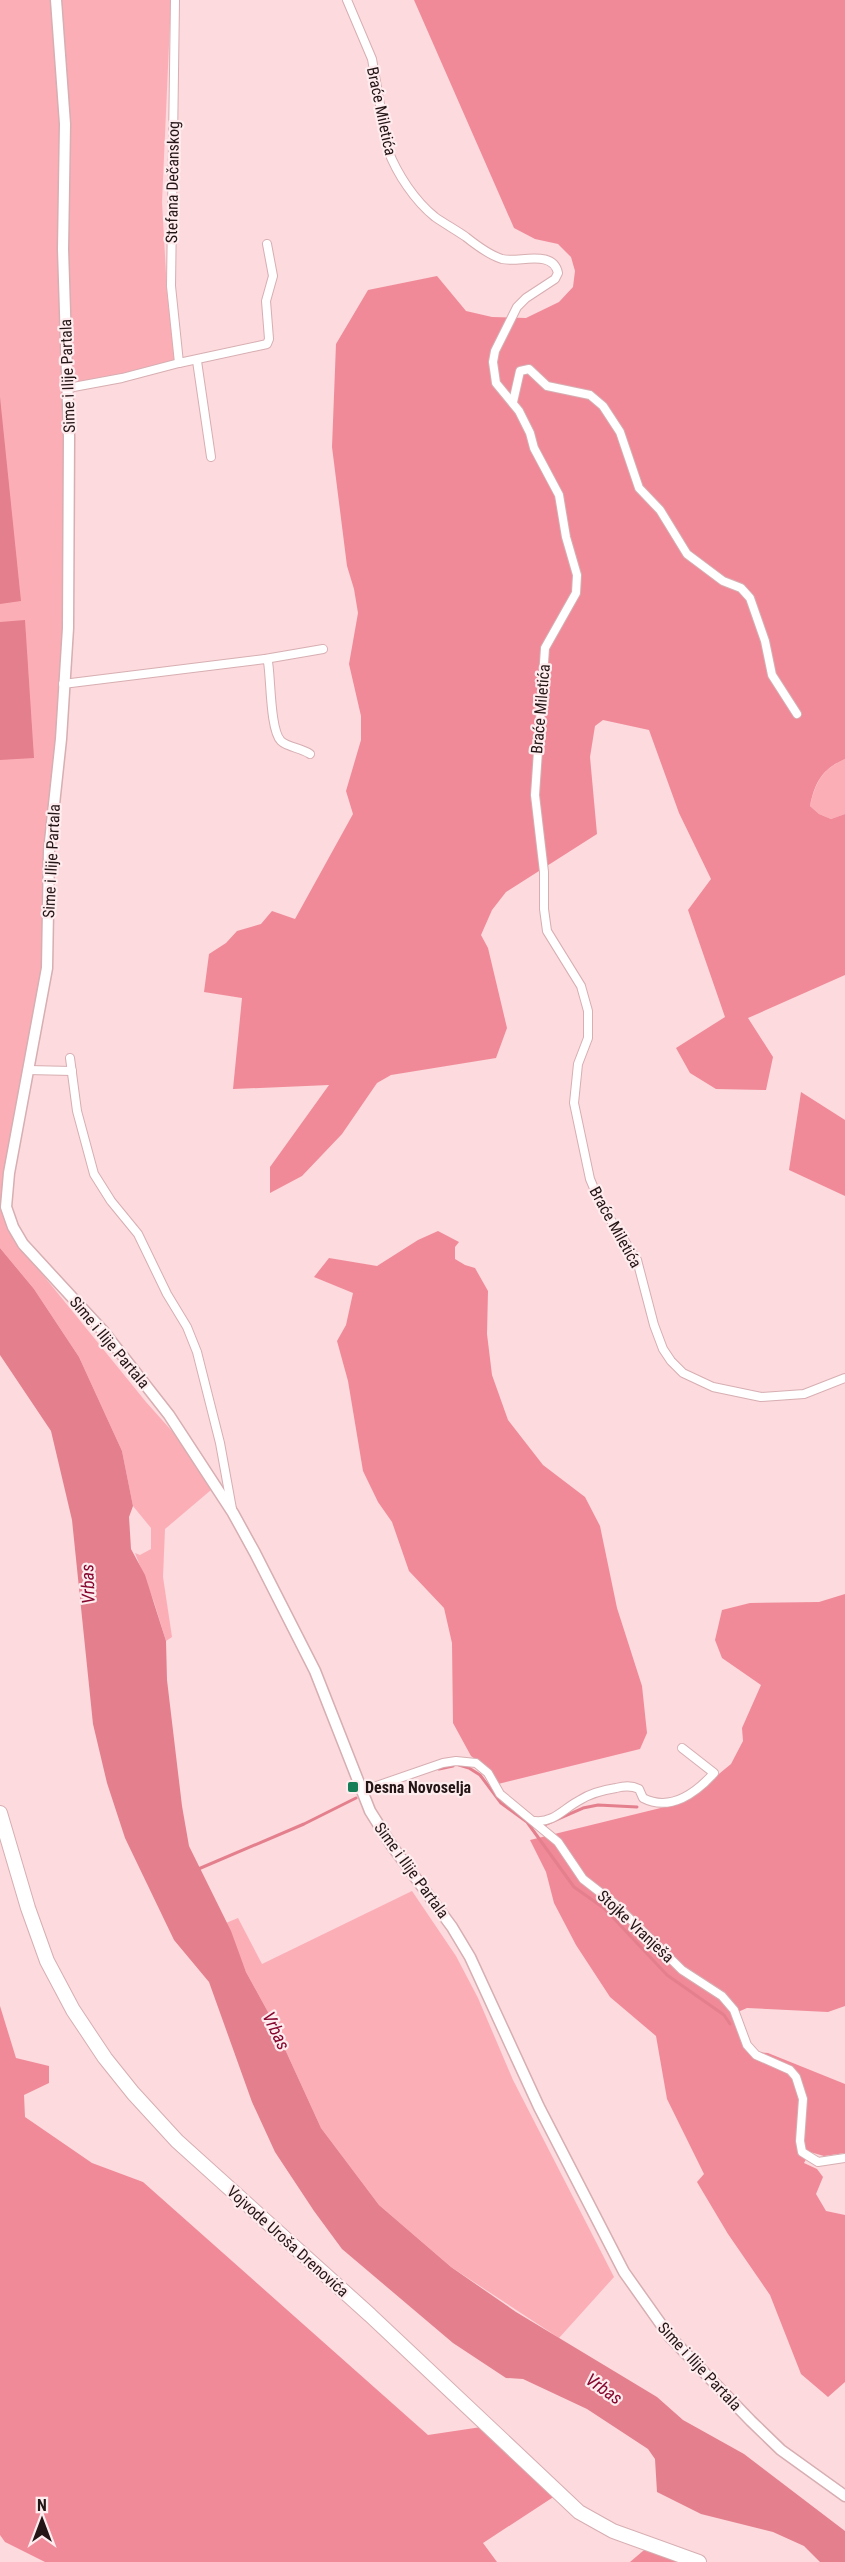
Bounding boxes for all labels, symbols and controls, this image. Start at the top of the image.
street label: Braće Miletića [363,65,400,157]
street label: Stefana Dečanskog [162,121,183,243]
street label: Sime i Ilije Partala [56,319,79,433]
street label: Braće Miletića [527,663,554,755]
street label: Sime i Ilije Partala [39,804,64,918]
street label: Braće Miletića [585,1183,646,1271]
street label: Sime i Ilije Partala [66,1293,154,1392]
water label: Vrbas [76,1564,99,1604]
place label: Desna Novoselja [365,1778,472,1797]
marker: Desna Novoselja [346,1780,360,1794]
street label: Sime i Ilije Partala [370,1819,453,1922]
street label: Stojke Vranješa [594,1886,678,1967]
water label: Vrbas [258,2008,295,2053]
street label: Vojvode Uroša Drenovića [223,2182,352,2301]
street label: Sime i Ilije Partala [654,2318,745,2415]
water label: Vrbas [582,2369,627,2409]
north arrow [12,2490,72,2550]
text: N [37,2496,47,2515]

